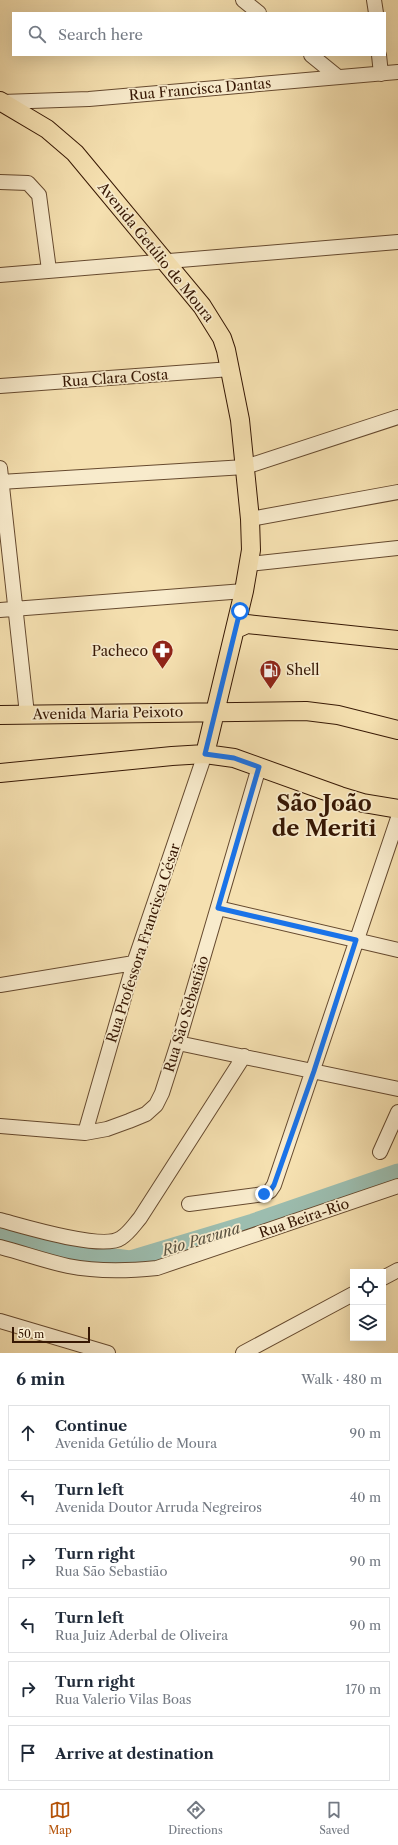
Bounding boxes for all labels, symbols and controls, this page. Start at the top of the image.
search box [12,12,386,56]
icon: search [26,23,48,45]
text: Search here [58,25,143,44]
street label: Rua Francisca Dantas [128,74,272,104]
street label: Avenida Getúlio de Moura [93,178,218,326]
street label: Rua Clara Costa [61,365,169,391]
route start [231,602,249,620]
pharmacy icon: Pacheco [150,638,176,671]
place label: Pacheco [92,642,148,660]
fuel station icon: Shell [257,657,283,690]
place label: Shell [286,661,319,679]
street label: Avenida Maria Peixoto [32,703,183,723]
district label: São João de Meriti [272,790,376,842]
street label: Rua Professora Francisca César [102,841,184,1045]
street label: Rua São Sebastião [160,953,212,1075]
route end [255,1185,273,1203]
street label: Rua Beira-Rio [256,1194,352,1242]
water label: Rio Pavuna [159,1218,242,1260]
map controls [350,1269,386,1341]
button: locate [350,1269,386,1305]
button: layers [350,1305,386,1341]
scale bar [12,1325,90,1344]
text: 50 m [18,1327,44,1341]
text: 6 min [16,1369,65,1389]
text: Walk · 480 m [301,1371,382,1387]
text: Continue [55,1416,127,1435]
icon: ahead [17,1422,39,1444]
text: 90 m [350,1425,381,1441]
text: Avenida Getúlio de Moura [55,1435,217,1451]
text: Turn left [55,1480,124,1499]
icon: left [17,1486,39,1508]
text: 40 m [350,1489,381,1505]
text: Avenida Doutor Arruda Negreiros [55,1499,262,1515]
text: Turn right [55,1544,135,1563]
icon: right [17,1550,39,1572]
text: 90 m [350,1553,381,1569]
text: Rua São Sebastião [55,1563,167,1579]
text: Turn left [55,1608,124,1627]
icon: left [17,1614,39,1636]
text: 90 m [350,1617,381,1633]
text: Rua Juiz Aderbal de Oliveira [55,1627,228,1643]
text: Turn right [55,1672,135,1691]
icon: right [17,1678,39,1700]
text: 170 m [345,1681,381,1697]
text: Rua Valerio Vilas Boas [55,1691,192,1707]
icon: arrive [17,1742,39,1764]
text: Arrive at destination [55,1744,214,1763]
tab: Map [48,1799,72,1837]
tab: Directions [168,1799,223,1837]
tab: Saved [319,1799,350,1837]

